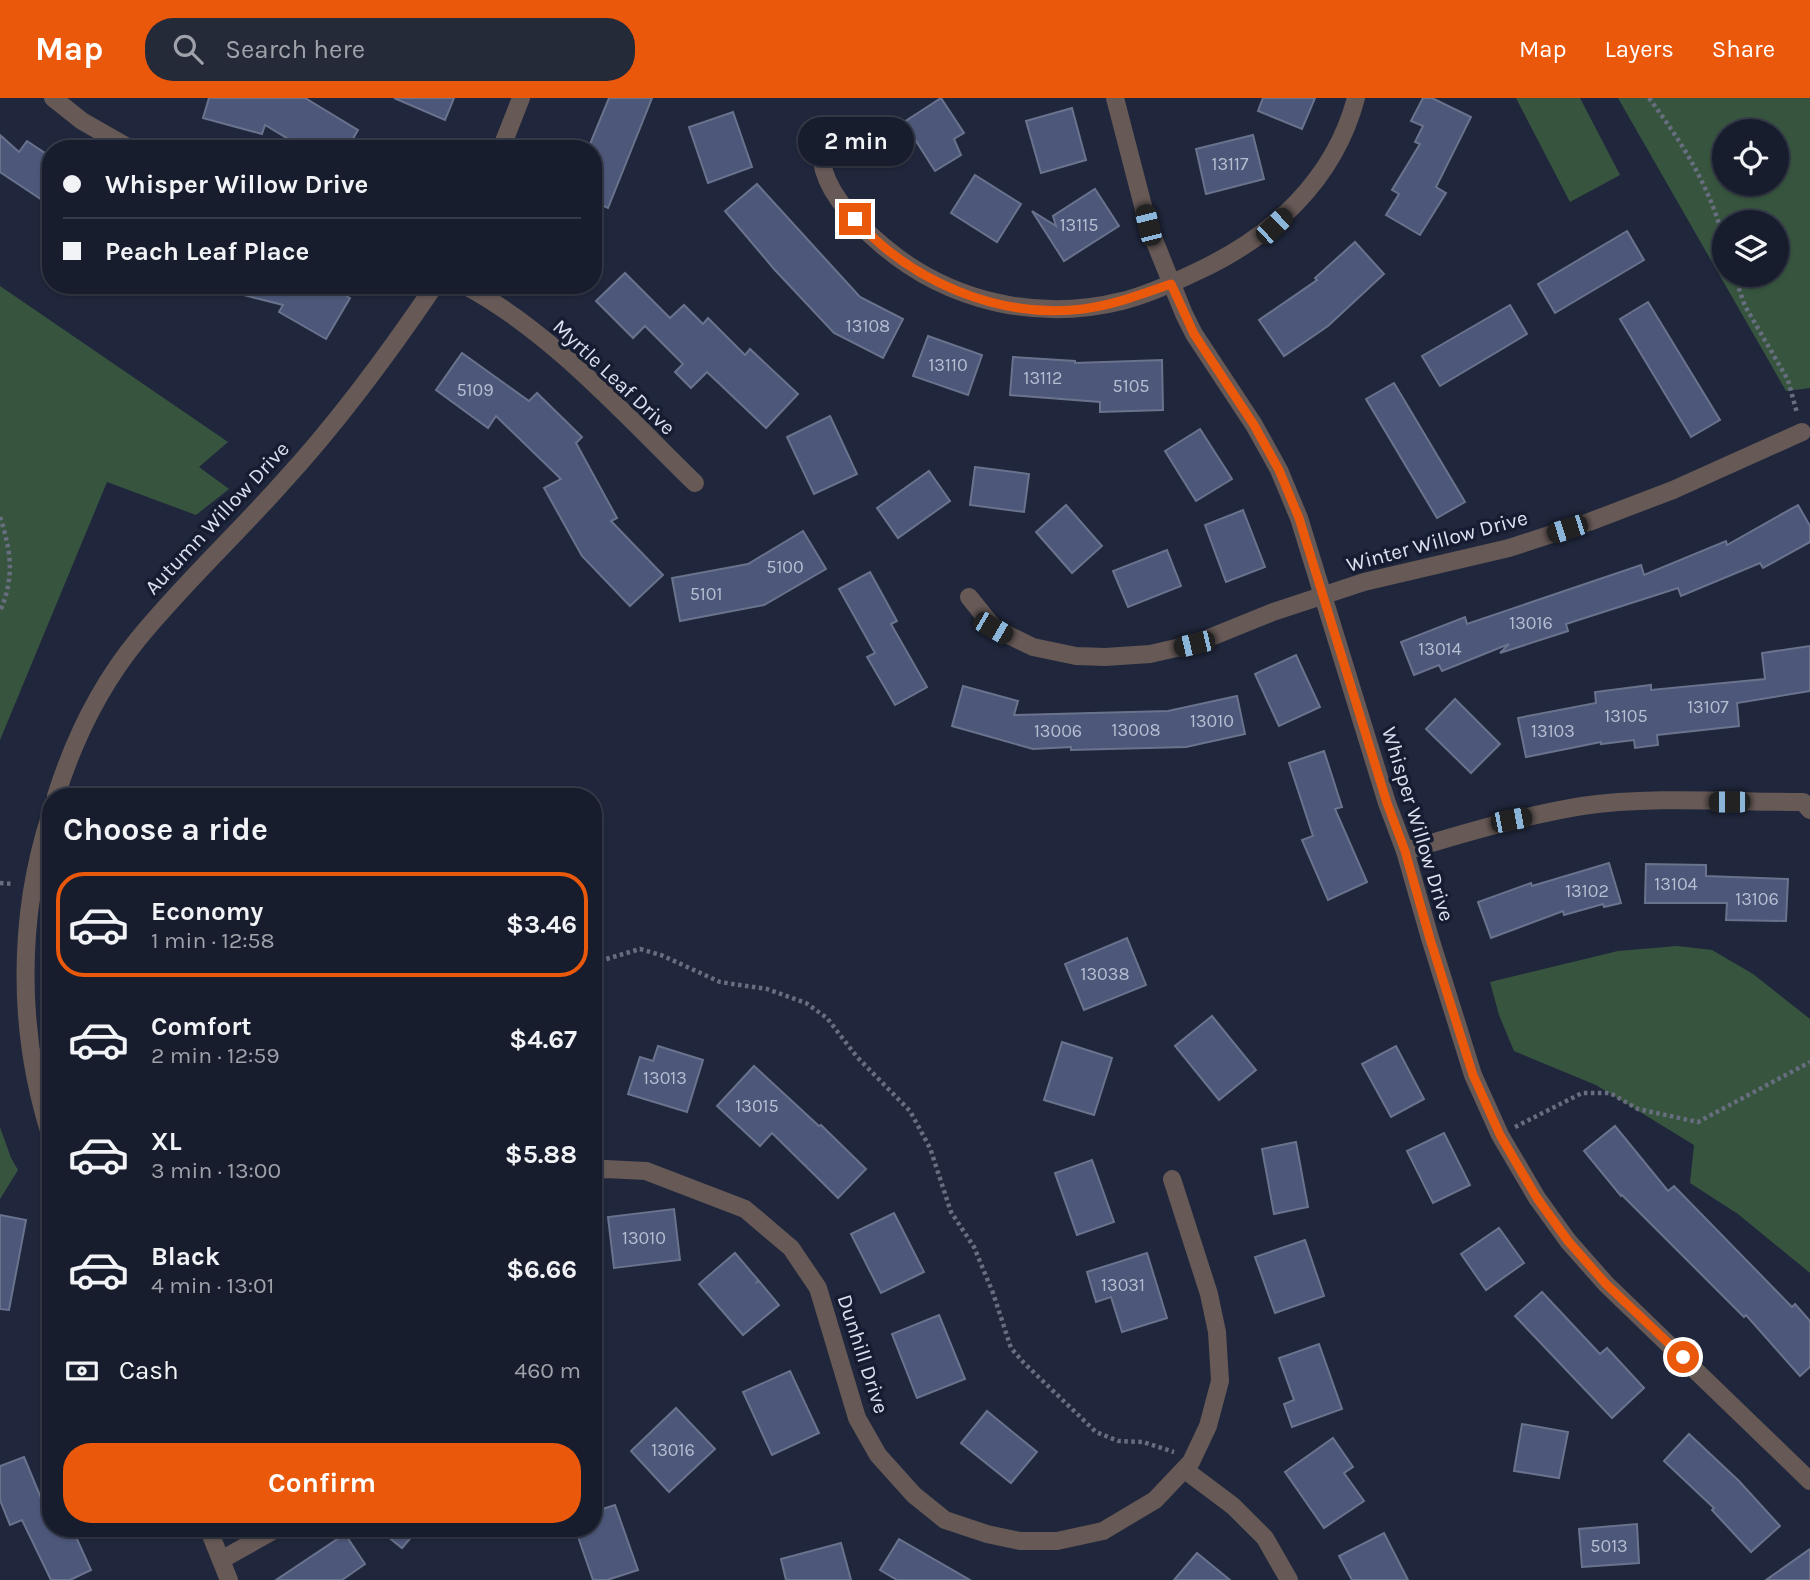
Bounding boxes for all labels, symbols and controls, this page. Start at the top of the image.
search box [145,18,635,81]
text: Map [35,30,103,68]
icon: search [169,30,207,68]
text: Search here [225,34,365,65]
text: Map [1519,35,1567,63]
text: Layers [1605,35,1674,63]
text: Share [1712,35,1775,63]
callout: 2 min [797,117,913,166]
map controls [1712,119,1789,287]
button: locate [1712,119,1789,196]
text: 2 min [824,128,888,155]
house number: 13117 [1212,153,1249,175]
text: Whisper Willow Drive [105,169,368,200]
car [1133,202,1164,248]
route end [839,203,871,235]
car [1252,204,1297,248]
button: layers [1712,210,1789,287]
house number: 13115 [1060,214,1098,236]
text: Peach Leaf Place [105,236,309,267]
street label: Myrtle Leaf Drive [548,314,680,440]
house number: 13108 [846,315,890,337]
house number: 13110 [928,354,968,376]
house number: 13112 [1024,367,1062,389]
house number: 5105 [1113,375,1149,397]
house number: 5109 [456,379,494,401]
street label: Autumn Willow Drive [140,437,294,599]
street label: Winter Willow Drive [1344,505,1530,577]
car [1544,513,1591,545]
house number: 5100 [766,556,804,578]
house number: 5101 [690,583,722,605]
car [970,608,1017,648]
house number: 13016 [1509,612,1553,634]
car [1172,629,1217,659]
house number: 13014 [1418,638,1462,660]
house number: 13107 [1687,696,1729,718]
house number: 13105 [1604,705,1648,727]
house number: 13010 [1190,710,1234,732]
house number: 13008 [1111,719,1161,741]
house number: 13006 [1034,720,1082,742]
house number: 13103 [1531,720,1575,742]
street label: Whisper Willow Drive [1377,724,1459,924]
car [1709,792,1751,813]
car [1489,806,1534,834]
text: Choose a ride [63,811,268,848]
house number: 13104 [1654,873,1698,895]
house number: 13102 [1565,880,1609,902]
house number: 13106 [1735,888,1779,910]
icon: car [67,893,130,956]
text: Economy [151,896,263,927]
text: $3.46 [506,909,577,940]
text: 1 min · 12:58 [151,927,275,954]
house number: 13038 [1081,963,1129,985]
icon: car [67,1008,130,1071]
text: Comfort [151,1011,252,1042]
text: $4.67 [509,1024,577,1055]
text: 2 min · 12:59 [151,1042,280,1069]
house number: 13013 [643,1067,687,1089]
house number: 13015 [735,1095,779,1117]
icon: car [67,1123,130,1186]
text: XL [151,1126,182,1157]
text: $5.88 [505,1139,577,1170]
text: 3 min · 13:00 [151,1157,281,1184]
house number: 13010 [622,1227,666,1249]
icon: car [67,1238,130,1301]
text: Black [151,1241,220,1272]
text: $6.66 [506,1254,577,1285]
text: 4 min · 13:01 [151,1272,274,1299]
house number: 13031 [1101,1274,1145,1296]
street label: Dunhill Drive [832,1291,894,1417]
route start [1667,1341,1699,1373]
icon: cash [63,1352,101,1390]
text: Cash [119,1355,179,1386]
text: 460 m [514,1357,581,1384]
house number: 13016 [651,1439,695,1461]
button: Confirm [63,1443,581,1523]
house number: 5013 [1590,1535,1628,1557]

